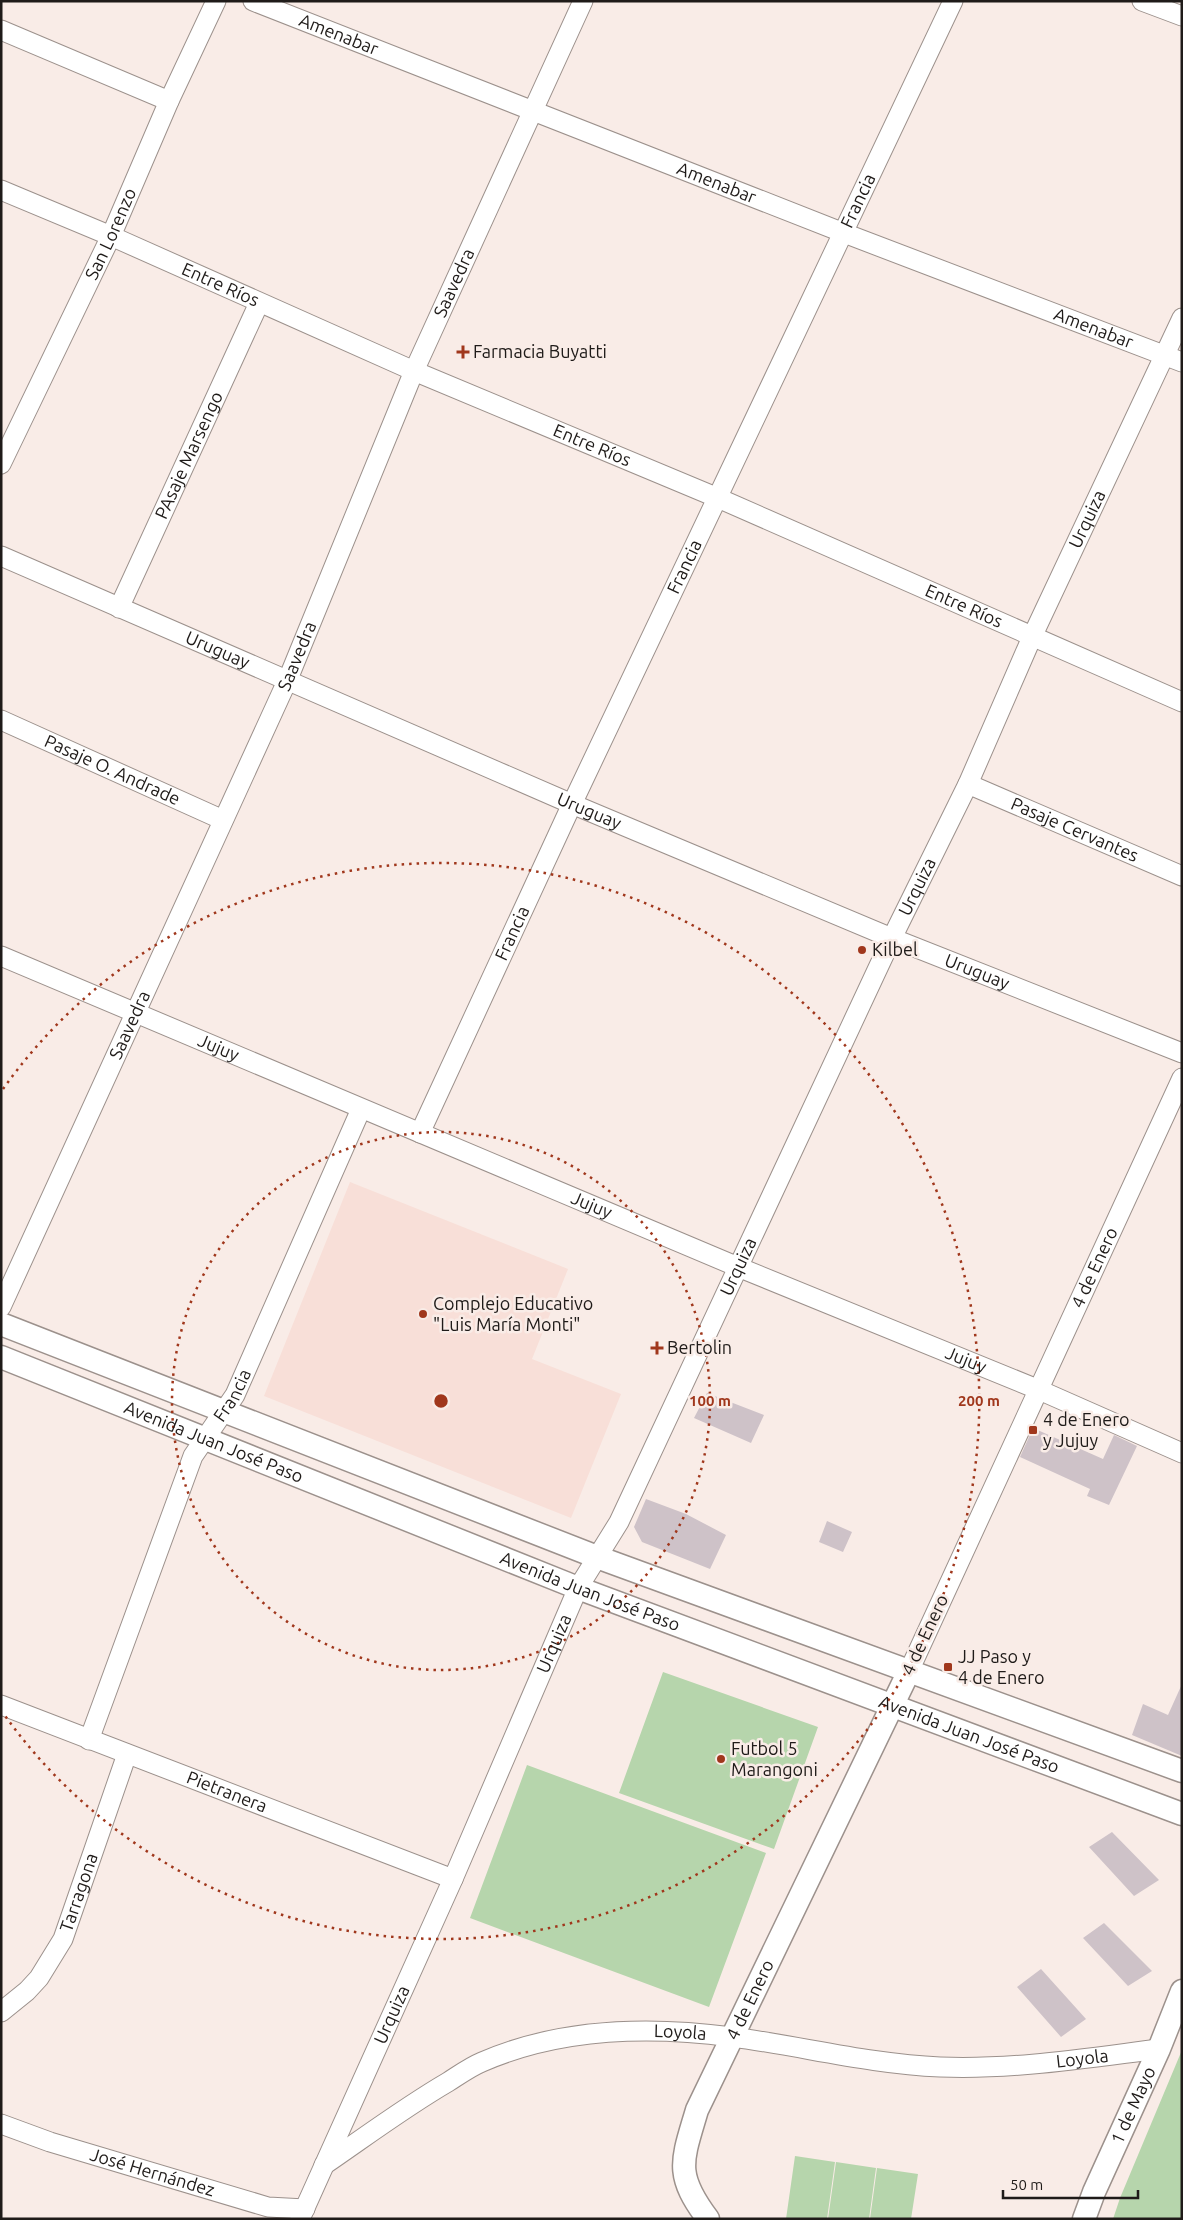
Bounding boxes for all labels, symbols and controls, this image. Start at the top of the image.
street label: Amenabar [297,9,382,58]
street label: Amenabar [674,158,760,207]
street label: Francia [836,170,879,231]
street label: San Lorenzo [80,185,139,283]
street label: Saavedra [429,245,478,320]
street label: Entre Ríos [179,258,263,310]
street label: Amenabar [1051,303,1137,352]
place label: Farmacia Buyatti [473,341,607,361]
marker: Farmacia Buyatti [457,346,469,358]
street label: PAsaje Marsengo [150,388,226,522]
street label: Entre Ríos [551,419,635,470]
street label: Urquiza [1064,487,1109,551]
street label: Francia [662,536,705,597]
street label: Entre Ríos [923,579,1006,631]
street label: Saavedra [273,618,319,694]
street label: Uruguay [183,626,253,672]
street label: Pasaje O. Andrade [42,730,184,808]
street label: Uruguay [554,788,625,833]
street label: Pasaje Cervantes [1008,793,1142,865]
street label: Urquiza [894,854,939,919]
street label: Francia [490,903,533,963]
place label: Kilbel [872,939,918,959]
marker: Kilbel [856,944,868,956]
street label: Uruguay [942,949,1013,993]
street label: Saavedra [105,987,153,1062]
street label: Jujuy [195,1029,243,1064]
street label: Jujuy [569,1187,616,1222]
street label: 4 de Enero [1067,1224,1121,1311]
street label: Urquiza [715,1234,760,1299]
place label: Complejo Educativo "Luis María Monti" [433,1293,593,1334]
marker: Complejo Educativo "Luis María Monti" [417,1308,429,1320]
place label: Bertolin [667,1337,732,1357]
marker: Bertolin [651,1342,663,1354]
street label: Jujuy [943,1342,990,1376]
street label: Francia [209,1366,254,1425]
centre of rings [432,1392,450,1410]
text: 100 m [689,1392,731,1409]
text: 200 m [958,1392,1000,1409]
street label: Avenida Juan José Paso [122,1396,306,1486]
place label: 4 de Enero y Jujuy [1043,1409,1130,1450]
marker: 4 de Enero y Jujuy [1027,1424,1039,1436]
street label: Avenida Juan José Paso [498,1547,683,1634]
street label: 4 de Enero [897,1591,951,1678]
street label: Urquiza [532,1611,575,1676]
place label: JJ Paso y 4 de Enero [958,1646,1045,1687]
marker: JJ Paso y 4 de Enero [942,1661,954,1673]
street label: Avenida Juan José Paso [876,1691,1062,1776]
place label: Futbol 5 Marangoni [731,1738,818,1779]
marker: Futbol 5 Marangoni [715,1753,727,1765]
street label: Pietranera [184,1766,270,1816]
street label: Tarragona [55,1850,101,1934]
street label: 4 de Enero [721,1956,777,2043]
street label: Urquiza [369,1982,413,2047]
street label: Loyola [654,2020,708,2043]
street label: Loyola [1055,2045,1110,2071]
street label: 1 de Mayo [1106,2063,1159,2147]
street label: José Hernández [88,2144,217,2200]
scale bar [1003,2168,1138,2200]
text: 50 m [1010,2176,1043,2193]

